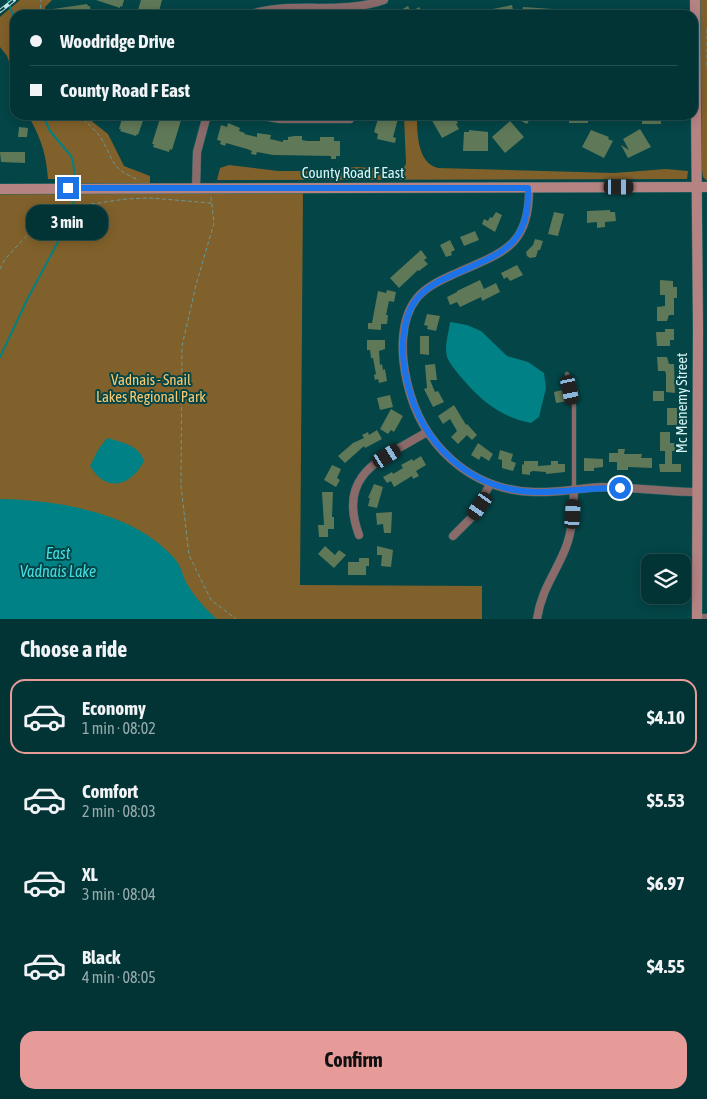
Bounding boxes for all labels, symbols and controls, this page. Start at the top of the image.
text: Woodridge Drive [60,30,175,52]
text: County Road F East [60,79,190,101]
street label: County Road F East [302,164,404,181]
route end [57,177,79,199]
car [604,180,634,195]
callout: 3 min [27,206,109,240]
text: 3 min [51,213,83,231]
street label: Mc Menemy Street [673,353,690,453]
park label: Vadnais - Snail Lakes Regional Park [96,371,206,405]
car [559,374,580,406]
car [370,442,403,470]
route start [609,477,631,499]
car [465,489,494,523]
car [564,499,581,529]
water label: East Vadnais Lake [20,544,96,580]
map controls [641,554,691,604]
button: layers [641,554,691,604]
text: Choose a ride [20,636,127,662]
icon: car [22,694,67,739]
text: Economy [82,697,146,719]
text: $4.10 [647,706,685,728]
text: 1 min · 08:02 [82,719,156,737]
icon: car [22,777,67,822]
text: Comfort [82,780,138,802]
text: $5.53 [647,789,685,811]
text: 2 min · 08:03 [82,802,156,820]
icon: car [22,860,67,905]
text: XL [82,863,98,885]
text: $6.97 [647,872,685,894]
text: 3 min · 08:04 [82,885,156,903]
icon: car [22,943,67,988]
text: Black [82,946,120,968]
text: $4.55 [647,955,685,977]
text: 4 min · 08:05 [82,968,156,986]
button: Confirm [20,1031,687,1089]

